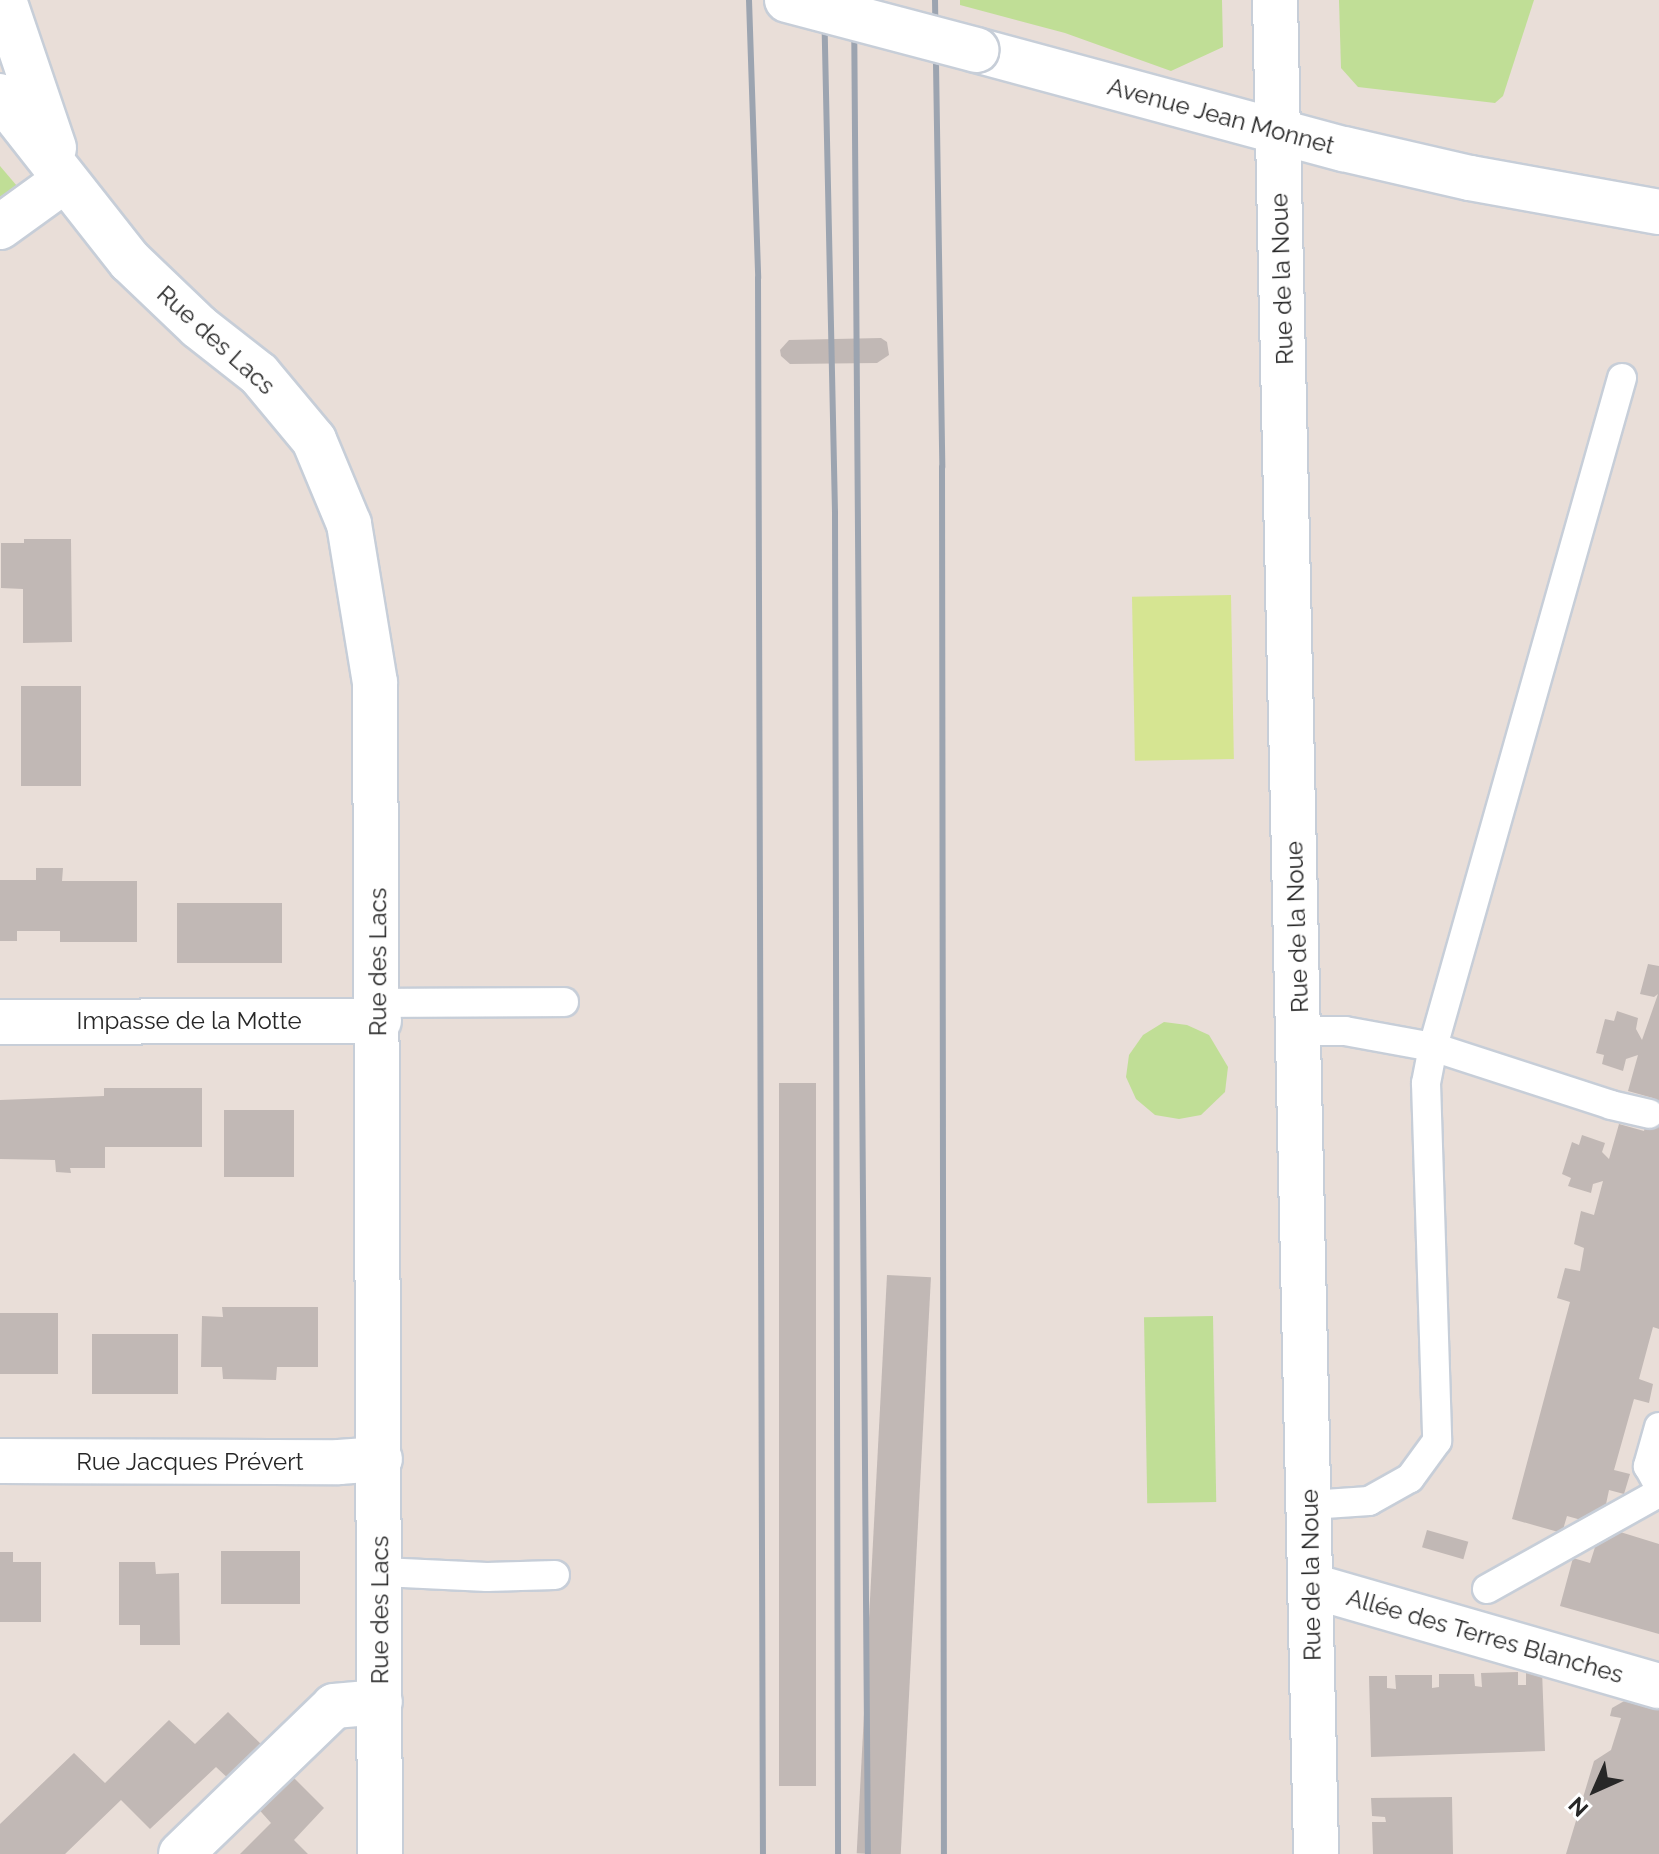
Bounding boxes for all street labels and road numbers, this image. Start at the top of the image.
street label: Avenue Jean Monnet [1104,72,1338,160]
street label: Rue de la Noue [1265,193,1299,365]
street label: Rue des Lacs [151,280,281,400]
street label: Rue de la Noue [1280,841,1314,1013]
street label: Rue des Lacs [364,888,392,1036]
street label: Impasse de la Motte [76,1007,302,1035]
street label: Rue Jacques Prévert [76,1448,304,1476]
street label: Rue de la Noue [1295,1489,1327,1661]
street label: Rue des Lacs [366,1536,394,1684]
street label: Allée des Terres Blanches [1343,1583,1627,1689]

